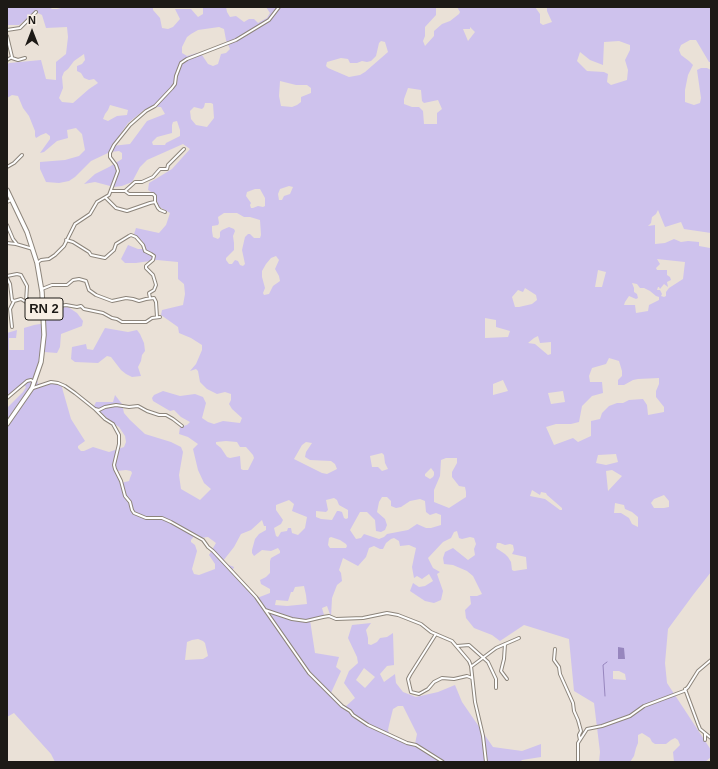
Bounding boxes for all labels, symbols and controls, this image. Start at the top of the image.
north arrow [12,12,52,52]
text: N [28,14,36,26]
road number: RN 2 [25,298,63,320]

